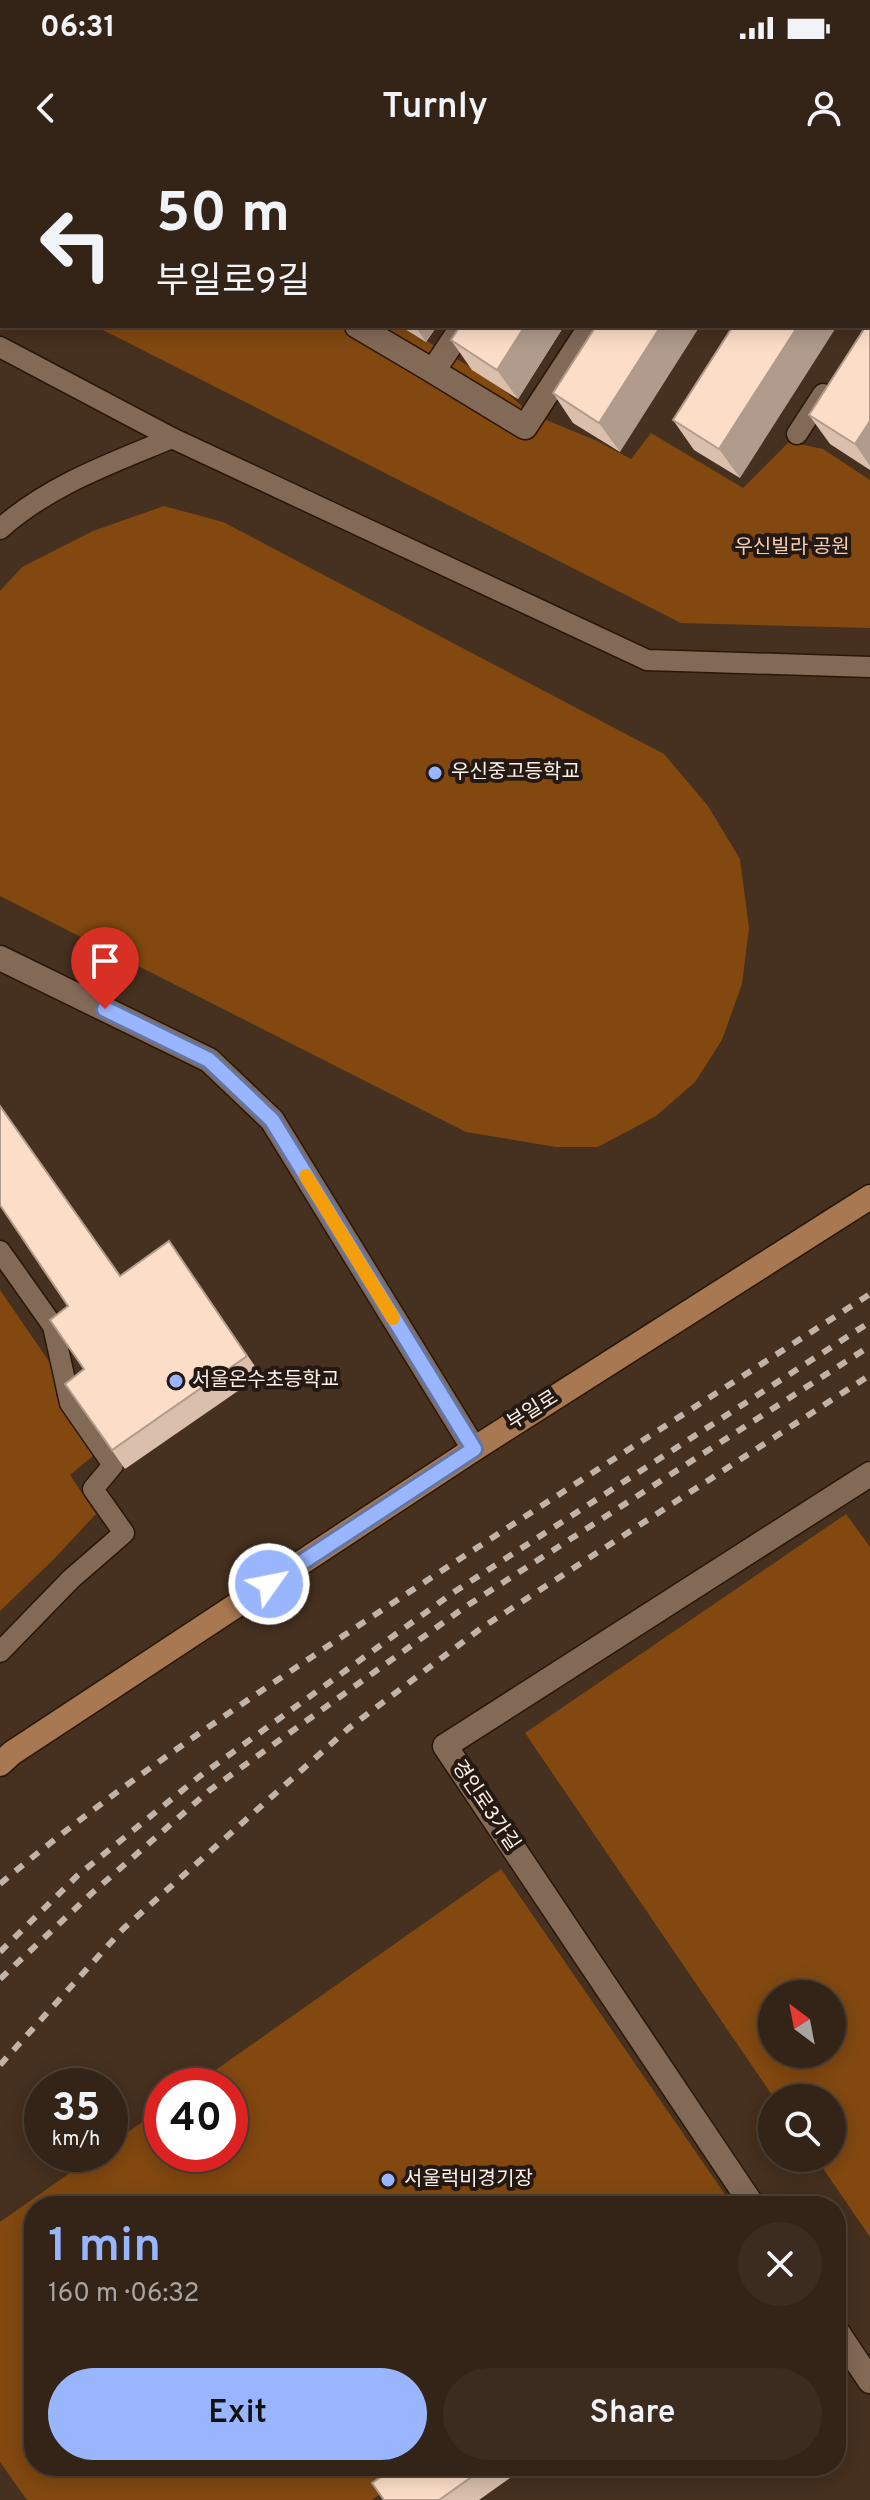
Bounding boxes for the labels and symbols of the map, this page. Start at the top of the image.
park label: 우신빌라 공원 [734,535,850,561]
place label: 우신중고등학교 [451,760,580,786]
marker: 우신중고등학교 [426,764,444,782]
pin [71,927,139,1009]
place label: 서울온수초등학교 [192,1368,339,1394]
marker: 서울온수초등학교 [167,1372,185,1390]
street label: 부일로 [503,1385,563,1437]
position arrow [227,1542,311,1626]
street label: 경인로3가길 [445,1756,525,1856]
north arrow [758,1980,846,2068]
speed limit sign: 40 [144,2068,248,2172]
place label: 서울럭비경기장 [404,2167,533,2193]
marker: 서울럭비경기장 [379,2171,397,2189]

